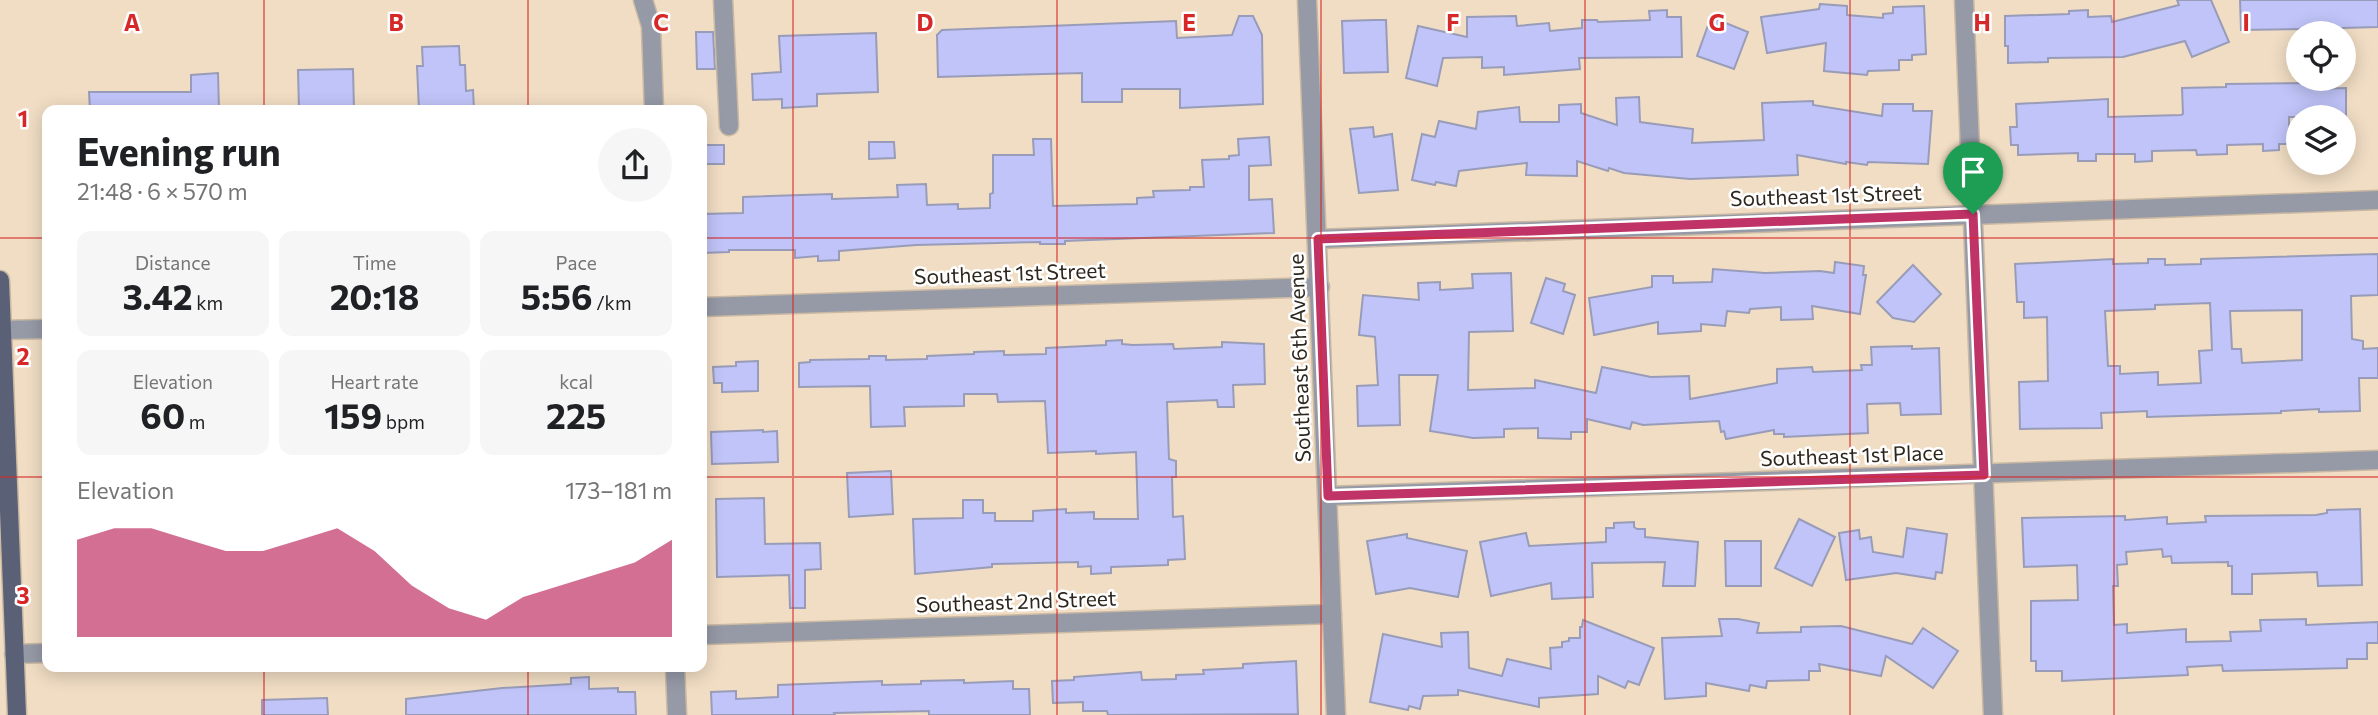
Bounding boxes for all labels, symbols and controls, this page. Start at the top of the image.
text: A [124,8,141,36]
text: B [388,8,404,36]
text: C [653,8,669,36]
text: D [917,8,934,36]
text: E [1182,8,1196,36]
text: F [1446,8,1460,36]
text: G [1709,8,1725,36]
text: H [1973,8,1991,36]
text: I [2242,8,2250,36]
map controls [2286,21,2356,175]
button: locate [2286,21,2356,91]
text: 1 [18,104,28,132]
button: layers [2286,105,2356,175]
text: Evening run [77,127,281,174]
button: share [598,128,672,202]
pin [1943,142,2003,214]
icon: arrive [1954,153,1992,191]
text: 21:48 · 6 × 570 m [77,177,248,205]
street label: Southeast 1st Street [1730,179,1922,210]
text: Distance [135,251,211,274]
text: Time [353,251,396,274]
text: Pace [556,251,597,274]
street label: Southeast 6th Avenue [1282,253,1315,463]
street label: Southeast 1st Street [914,257,1106,288]
text: 3.42 [123,274,193,317]
text: 20:18 [330,274,419,317]
text: 5:56 [521,274,593,317]
text: km [193,291,223,314]
text: /km [593,291,631,314]
text: 2 [16,342,30,370]
text: Elevation [133,370,213,393]
text: Heart rate [330,370,419,393]
text: kcal [559,370,593,393]
text: 60 [140,393,185,436]
text: 159 [324,393,382,436]
text: 225 [546,393,606,436]
text: m [185,410,205,433]
text: bpm [382,410,425,433]
street label: Southeast 1st Place [1760,439,1944,470]
text: Elevation [77,476,174,504]
text: 173–181 m [565,476,672,504]
text: 3 [16,581,30,609]
street label: Southeast 2nd Street [915,585,1117,616]

